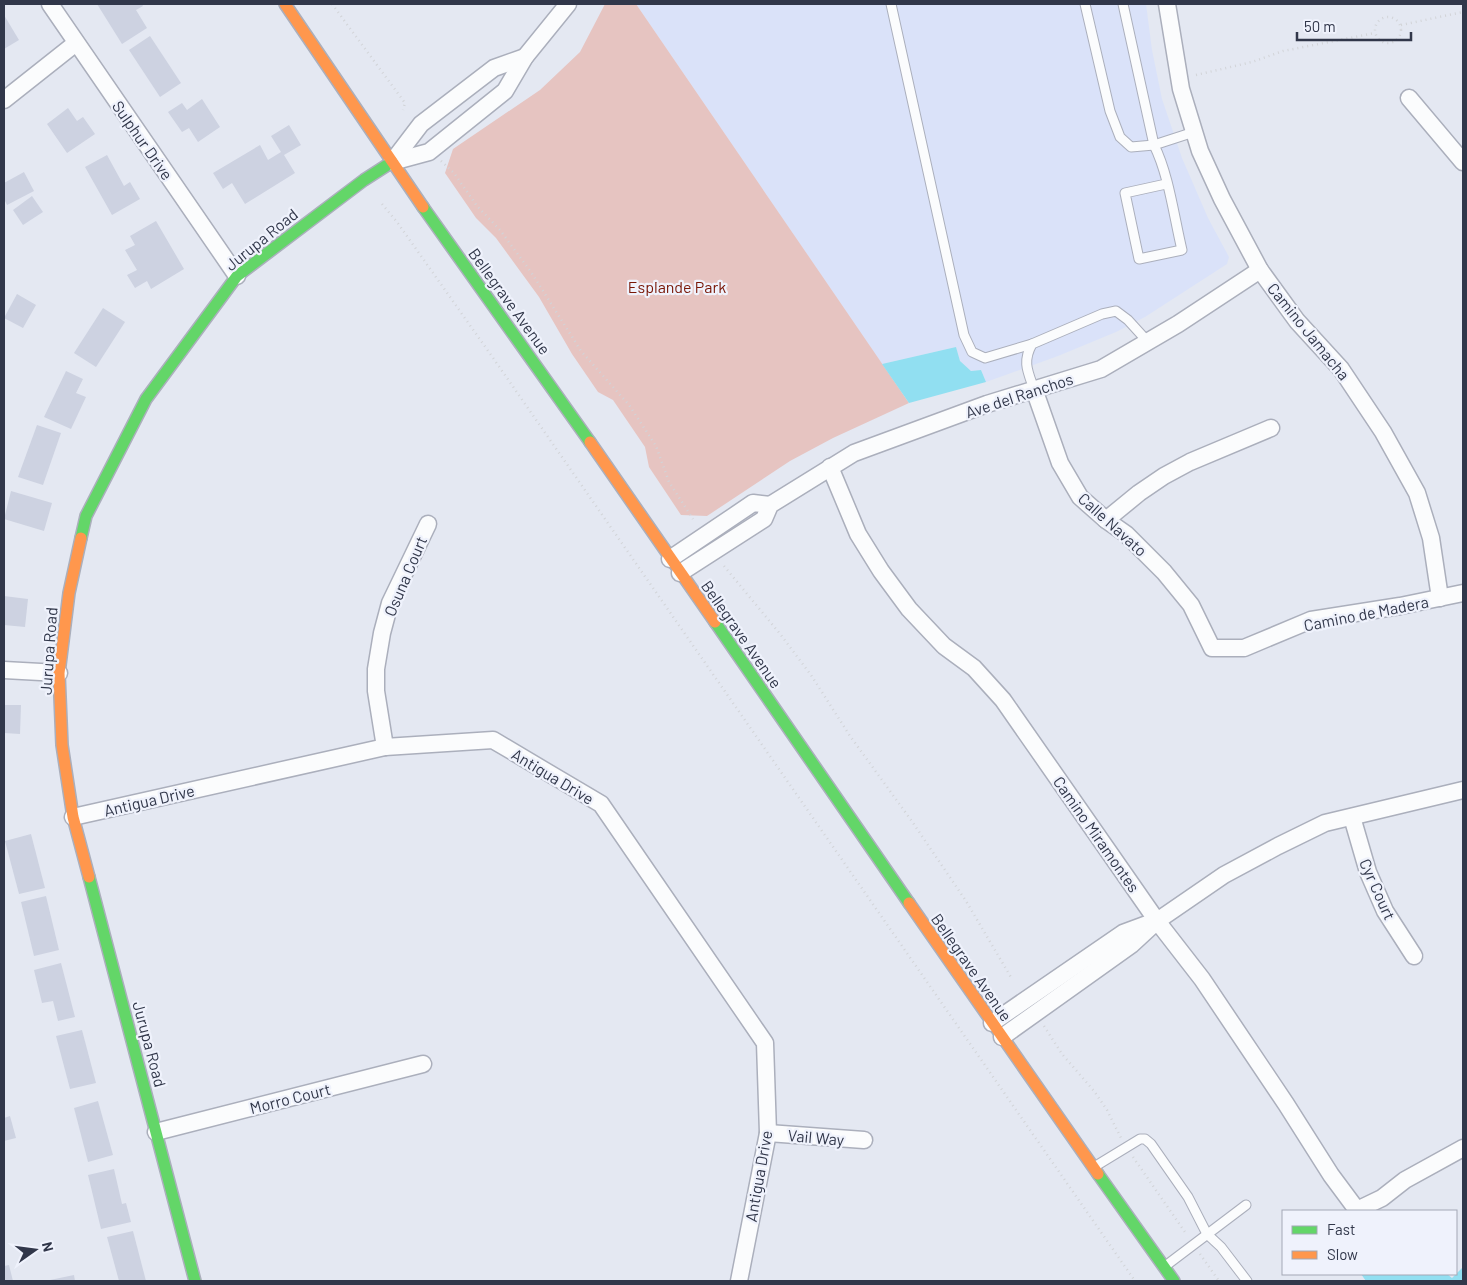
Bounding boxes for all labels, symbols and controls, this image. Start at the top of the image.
scale bar [1297,10,1411,42]
text: 50 m [1304,17,1336,35]
street label: Sulphur Drive [109,97,177,183]
street label: Jurupa Road [221,204,301,274]
street label: Bellegrave Avenue [465,244,555,358]
park label: Esplande Park [628,277,726,296]
street label: Camino Jamacha [1264,279,1354,383]
street label: Ave del Ranchos [963,369,1075,421]
street label: Calle Navato [1075,488,1151,560]
street label: Osuna Court [380,533,430,619]
street label: Bellegrave Avenue [698,577,786,691]
street label: Camino de Madera [1302,592,1430,634]
street label: Jurupa Road [35,607,61,695]
street label: Antigua Drive [509,744,597,808]
street label: Camino Miramontes [1050,772,1144,896]
street label: Antigua Drive [102,780,196,820]
street label: Cyr Court [1356,855,1400,923]
street label: Bellegrave Avenue [928,910,1016,1024]
street label: Jurupa Road [129,999,171,1089]
street label: Morro Court [248,1079,332,1117]
street label: Vail Way [787,1125,846,1149]
street label: Antigua Drive [741,1129,775,1223]
legend [1282,1210,1457,1275]
text: Fast [1327,1220,1355,1238]
north arrow [10,1225,60,1275]
text: N [39,1240,57,1253]
text: Slow [1327,1245,1358,1263]

